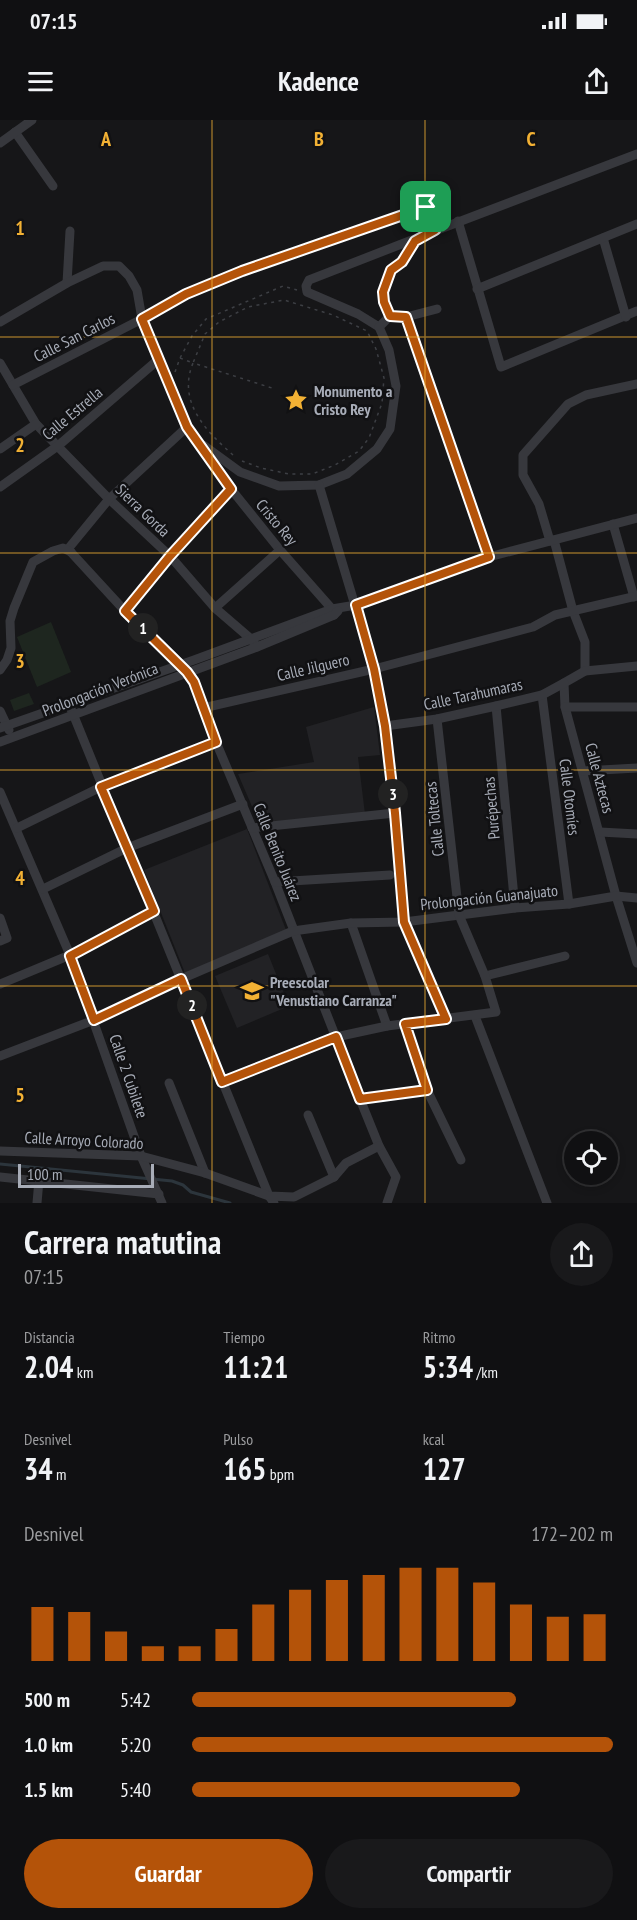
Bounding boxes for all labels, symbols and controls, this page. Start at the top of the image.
text: 07:15 [30,7,78,35]
text: Kadence [278,64,359,98]
icon: menu [24,65,57,98]
icon: share [580,65,613,98]
text: A [100,126,112,152]
text: B [314,126,324,152]
text: C [526,126,536,152]
pin [400,181,451,232]
icon: arrive [409,190,442,223]
text: 1 [15,215,25,241]
street label: Calle San Carlos [30,308,118,366]
place label: Monumento a Cristo Rey [314,381,393,419]
street label: Calle Estrella [38,382,106,444]
place icon: Monumento a Cristo Rey [283,387,309,413]
text: 2 [15,432,25,458]
street label: Sierra Gorda [112,479,174,541]
street label: Cristo Rey [252,495,302,549]
pin: 1 [128,613,158,643]
text: 1 [139,618,147,638]
text: 3 [15,648,25,674]
street label: Calle Jilguero [275,649,351,685]
street label: Prolongación Verónica [39,658,161,720]
street label: Calle Tarahumaras [422,674,524,714]
street label: Calle Aztecas [581,741,619,815]
street label: Calle Otomíes [555,758,585,836]
street label: Purépechas [478,776,504,840]
pin: 3 [378,779,408,809]
street label: Calle Toltecas [420,781,448,857]
text: 3 [389,784,397,804]
street label: Calle Benito Juárez [249,800,307,904]
text: 4 [15,865,25,891]
street label: Prolongación Guanajuato [419,880,559,914]
place label: Preescolar "Venustiano Carranza" [270,972,397,1010]
school or university icon: Preescolar "Venustiano Carranza" [239,978,265,1004]
pin: 2 [177,990,207,1020]
text: 2 [188,995,196,1015]
street label: Calle 2 Cubilete [105,1031,153,1121]
text: 5 [15,1082,25,1108]
street label: Calle Arroyo Colorado [24,1127,144,1153]
map controls [564,1131,618,1185]
button: locate [564,1131,618,1185]
scale bar [18,1161,154,1188]
text: 100 m [27,1164,62,1184]
text: Carrera matutina [24,1220,221,1263]
button: share [550,1223,613,1286]
text: 07:15 [24,1264,64,1290]
text: Distancia [24,1327,75,1347]
text: Tiempo [223,1327,265,1347]
text: Ritmo [423,1327,456,1347]
text: 2.04 [24,1347,73,1386]
text: 11:21 [223,1347,288,1386]
text: 5:34 [423,1347,473,1386]
text: km [73,1362,93,1382]
text: /km [473,1362,498,1382]
text: Desnivel [24,1429,71,1449]
text: Pulso [223,1429,253,1449]
text: kcal [423,1429,445,1449]
text: 34 [24,1449,53,1488]
text: 165 [223,1449,266,1488]
text: 127 [423,1449,466,1488]
text: m [53,1464,67,1484]
text: bpm [266,1464,294,1484]
text: Desnivel [24,1521,83,1547]
text: 172–202 m [531,1521,613,1547]
text: 500 m [24,1687,70,1713]
text: 5:42 [120,1687,151,1713]
text: 1.0 km [24,1732,73,1758]
text: 5:20 [120,1732,151,1758]
text: 1.5 km [24,1777,73,1803]
text: 5:40 [120,1777,151,1803]
button: Guardar [24,1839,313,1908]
button: Compartir [325,1839,613,1908]

